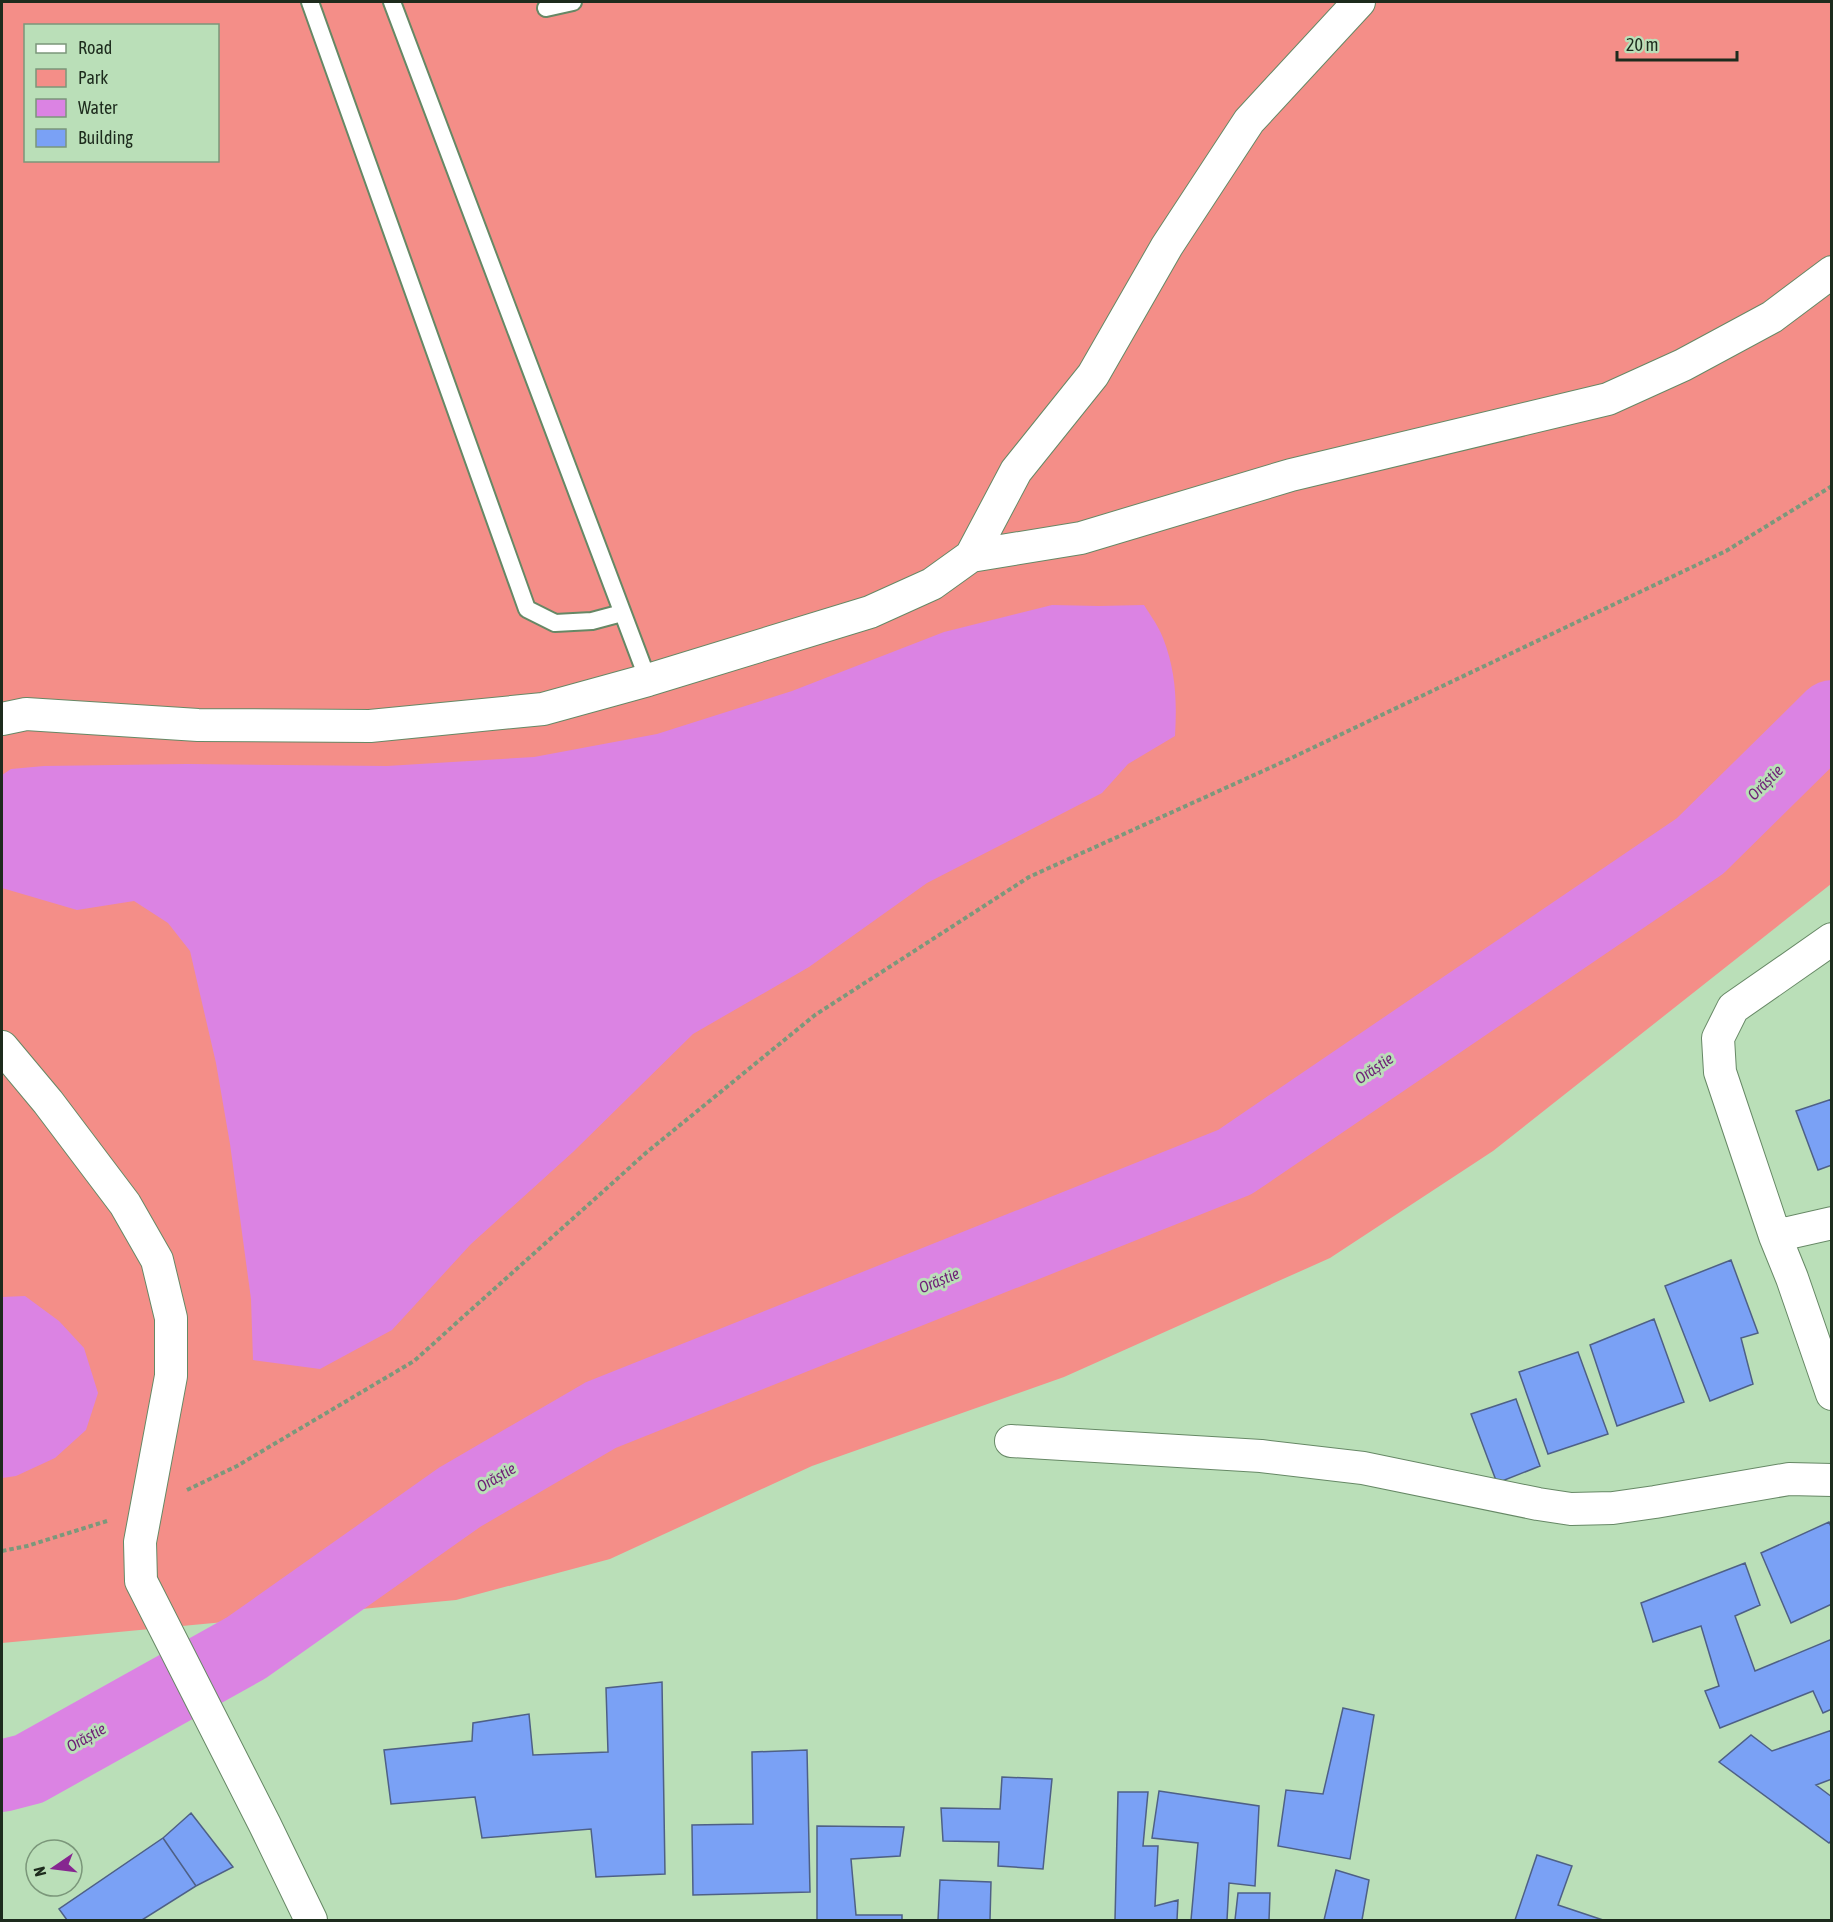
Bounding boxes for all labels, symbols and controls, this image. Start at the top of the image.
legend [24,24,219,162]
scale bar [1617,24,1737,62]
text: 20 m [1626,34,1658,55]
text: Road [78,37,112,58]
text: Park [78,67,108,88]
text: Water [78,97,118,118]
text: Building [78,127,133,148]
water label: Orăștie [1744,761,1787,804]
water label: Orăștie [1351,1049,1397,1088]
water label: Orăștie [916,1264,962,1297]
water label: Orăștie [473,1459,519,1496]
water label: Orăștie [63,1719,109,1756]
north arrow [24,1838,84,1898]
text: N [30,1865,49,1878]

